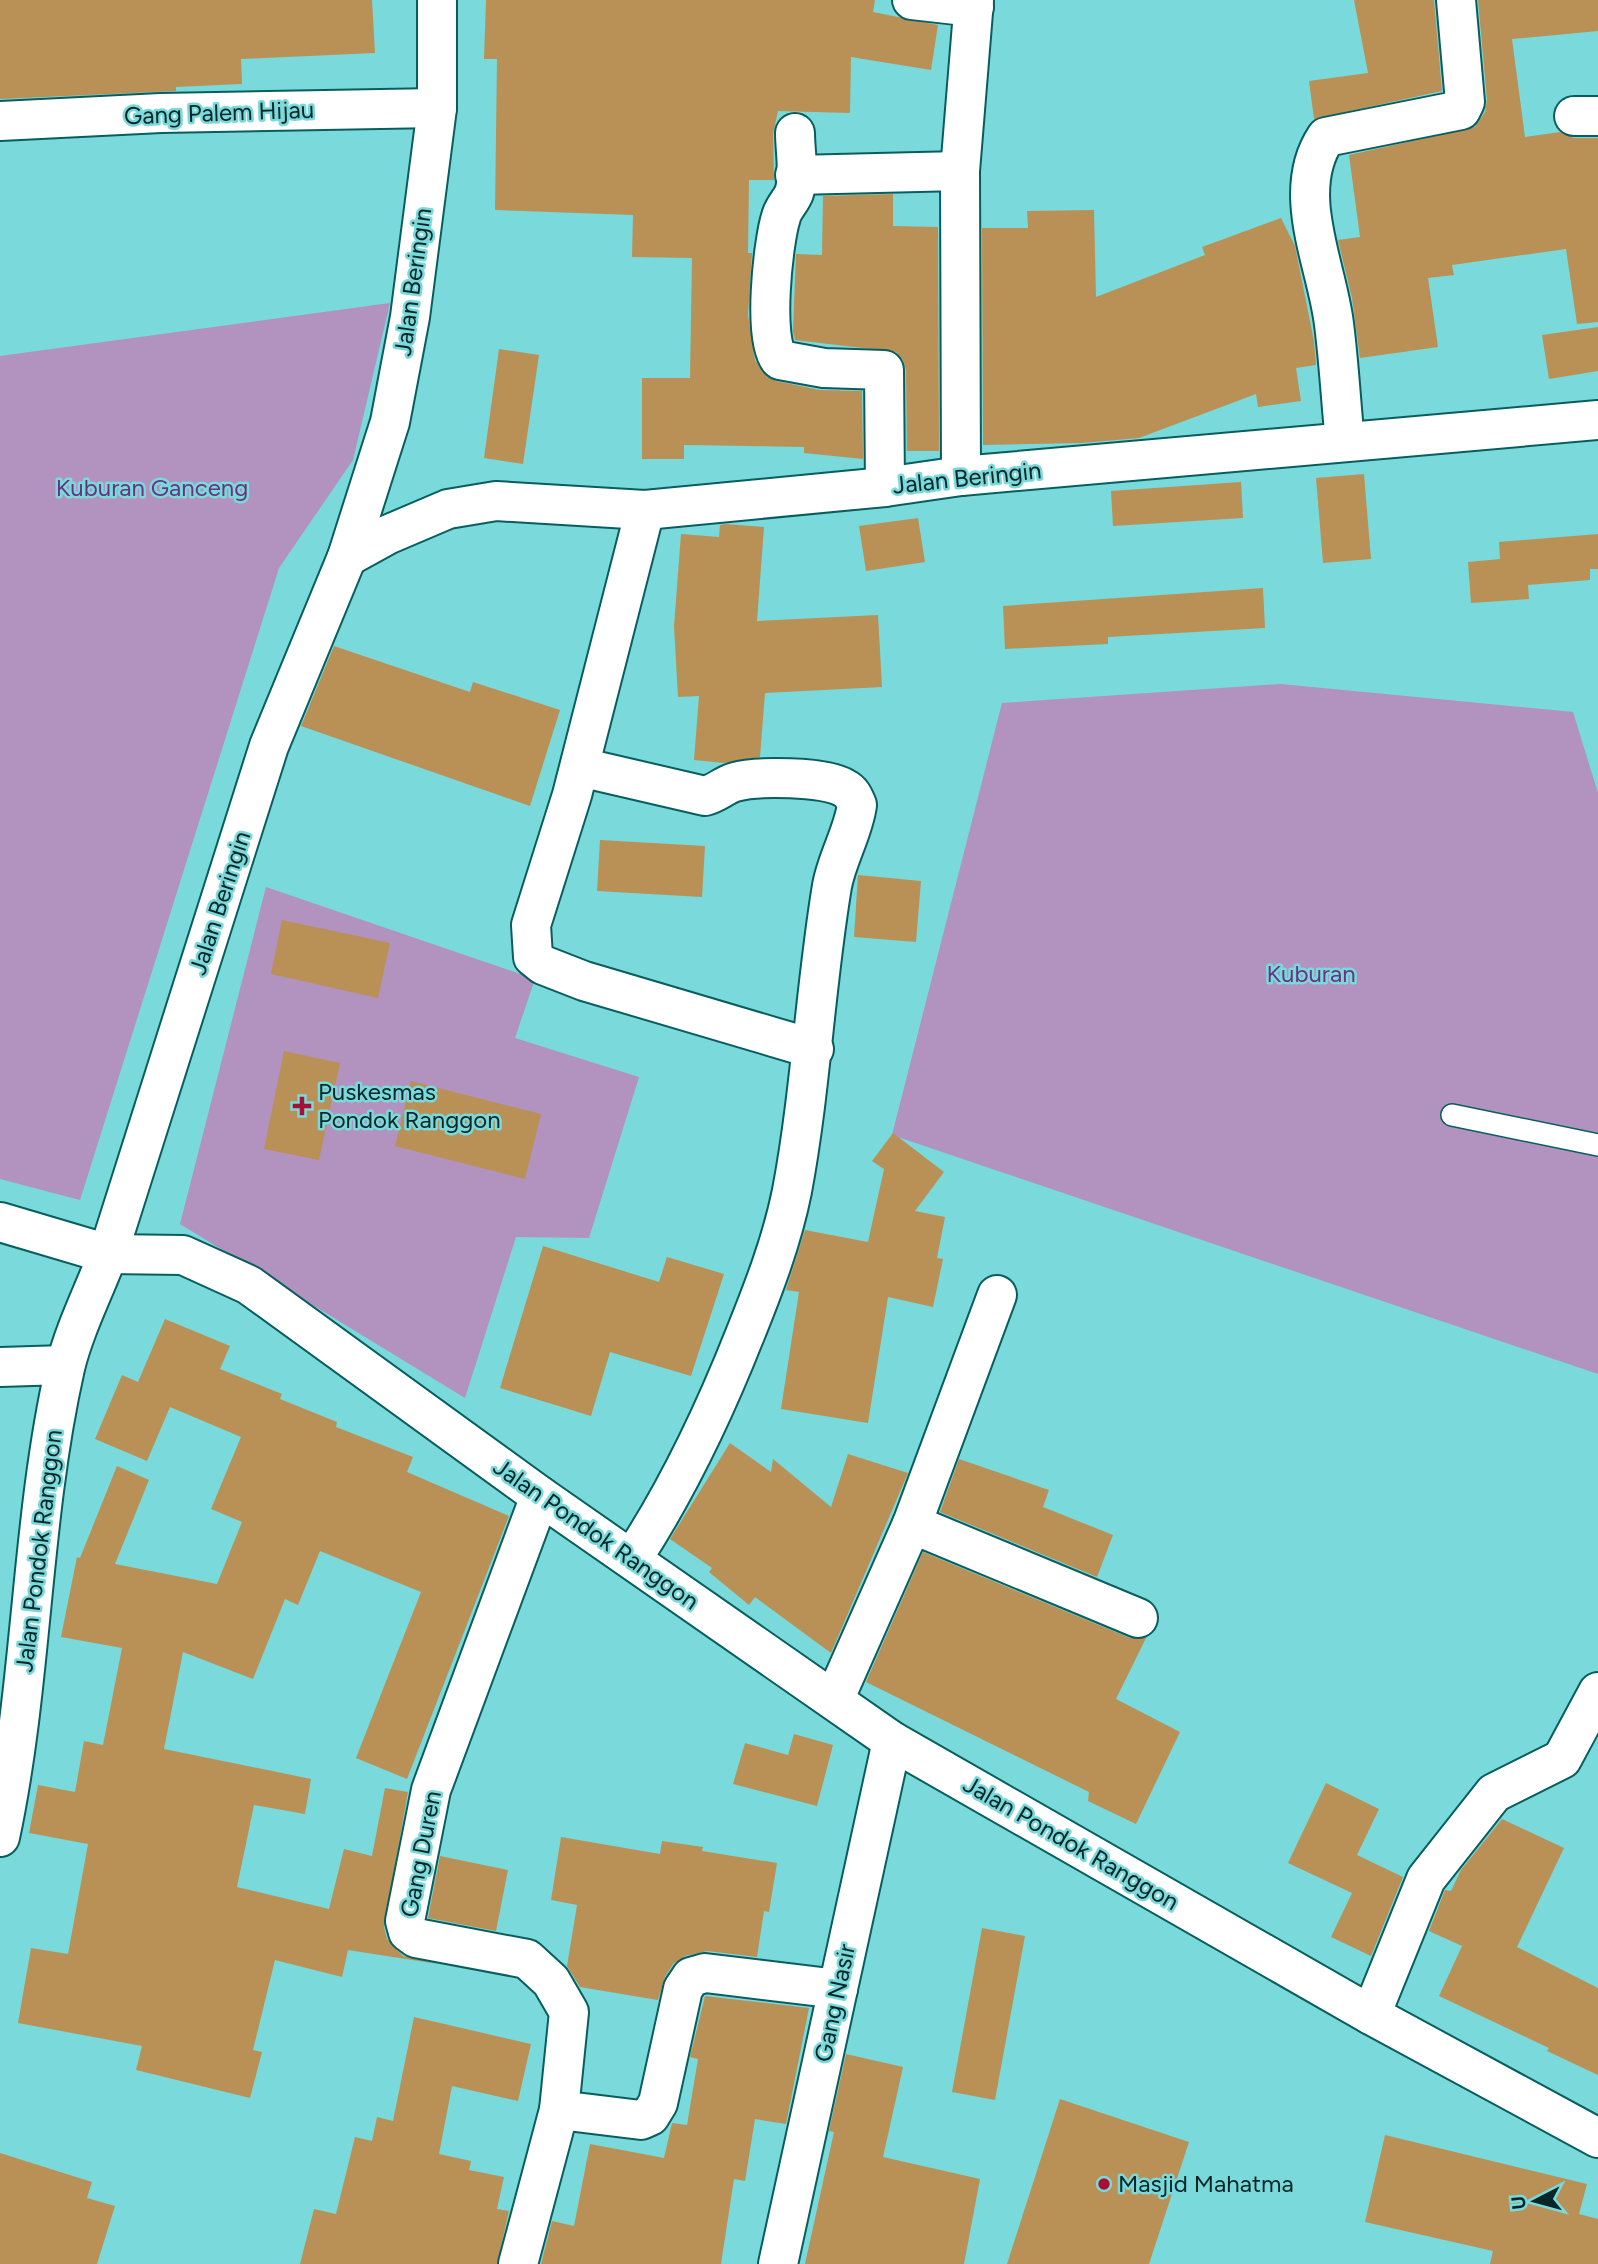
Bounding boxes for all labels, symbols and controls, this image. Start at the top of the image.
street label: Gang Palem Hijau [123,95,315,130]
street label: Jalan Beringin [388,206,437,358]
street label: Jalan Beringin [891,455,1043,500]
park label: Kuburan Ganceng [56,473,248,502]
street label: Jalan Beringin [183,827,256,978]
park label: Kuburan [1266,959,1356,988]
place label: Puskesmas Pondok Ranggon [318,1077,501,1134]
marker: Puskesmas Pondok Ranggon [292,1096,312,1116]
street label: Jalan Pondok Ranggon [9,1428,68,1674]
street label: Jalan Pondok Ranggon [488,1452,705,1615]
street label: Jalan Pondok Ranggon [958,1769,1184,1916]
street label: Gang Duren [394,1788,447,1920]
street label: Gang Nasir [808,1941,861,2064]
north arrow [1500,2166,1570,2236]
place label: Masjid Mahatma [1118,2169,1294,2198]
marker: Masjid Mahatma [1096,2176,1112,2192]
text: U [1506,2195,1531,2211]

